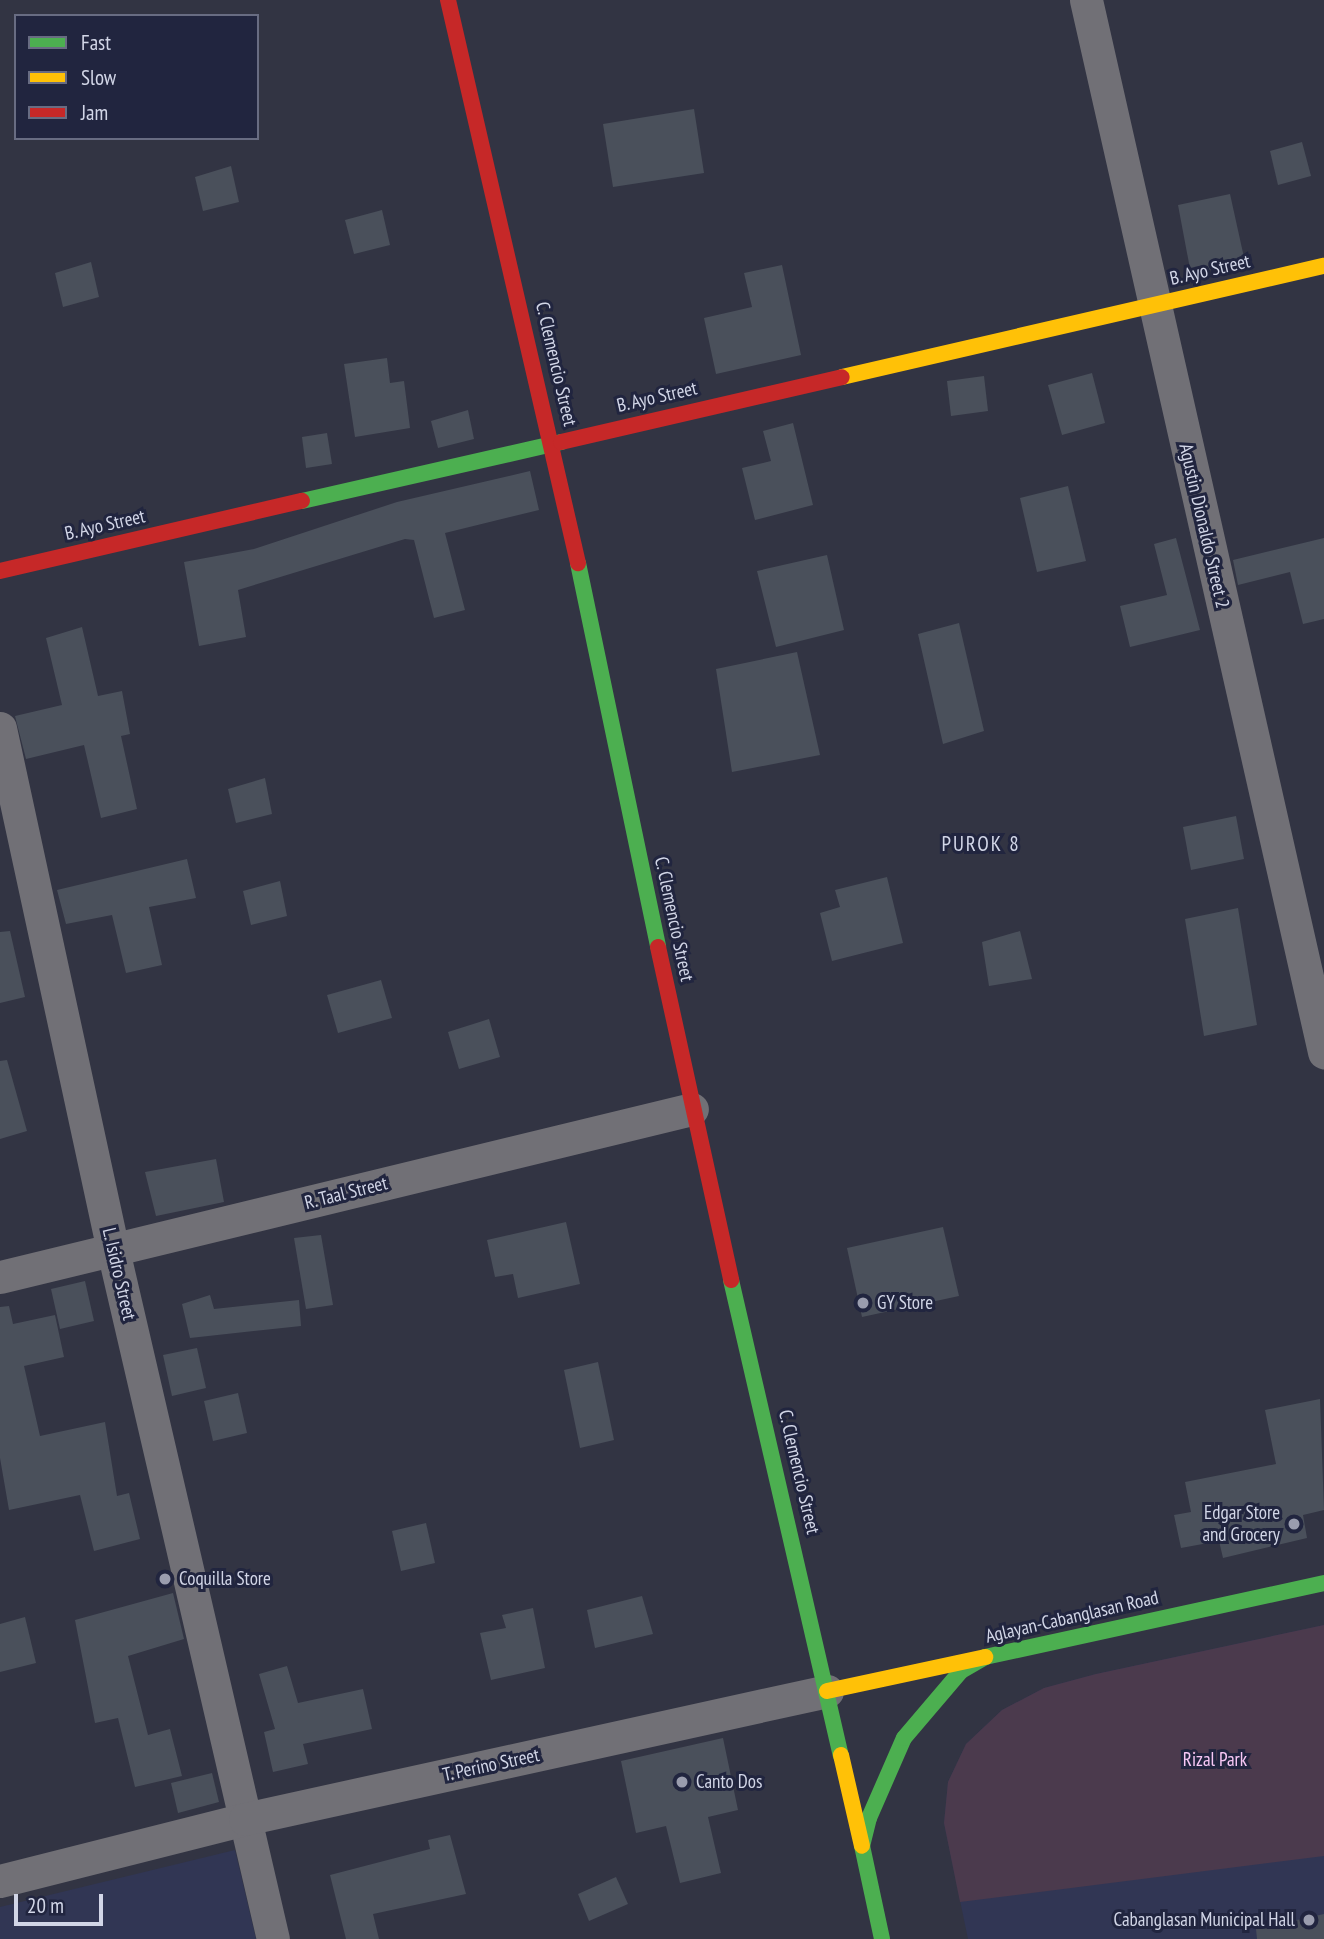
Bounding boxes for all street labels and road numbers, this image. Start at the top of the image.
street label: B. Ayo Street [1167,250,1253,290]
street label: C. Clemencio Street [530,299,582,429]
street label: B. Ayo Street [614,377,700,417]
street label: Agustin Dionaldo Street 2 [1174,441,1234,611]
street label: B. Ayo Street [62,505,148,545]
street label: C. Clemencio Street [650,854,698,984]
street label: R. Taal Street [301,1171,391,1215]
street label: L. Isidro Street [97,1225,141,1323]
street label: C. Clemencio Street [773,1407,825,1537]
street label: Aglayan-Cabanglasan Road [983,1586,1161,1648]
street label: T. Perino Street [440,1744,542,1786]

